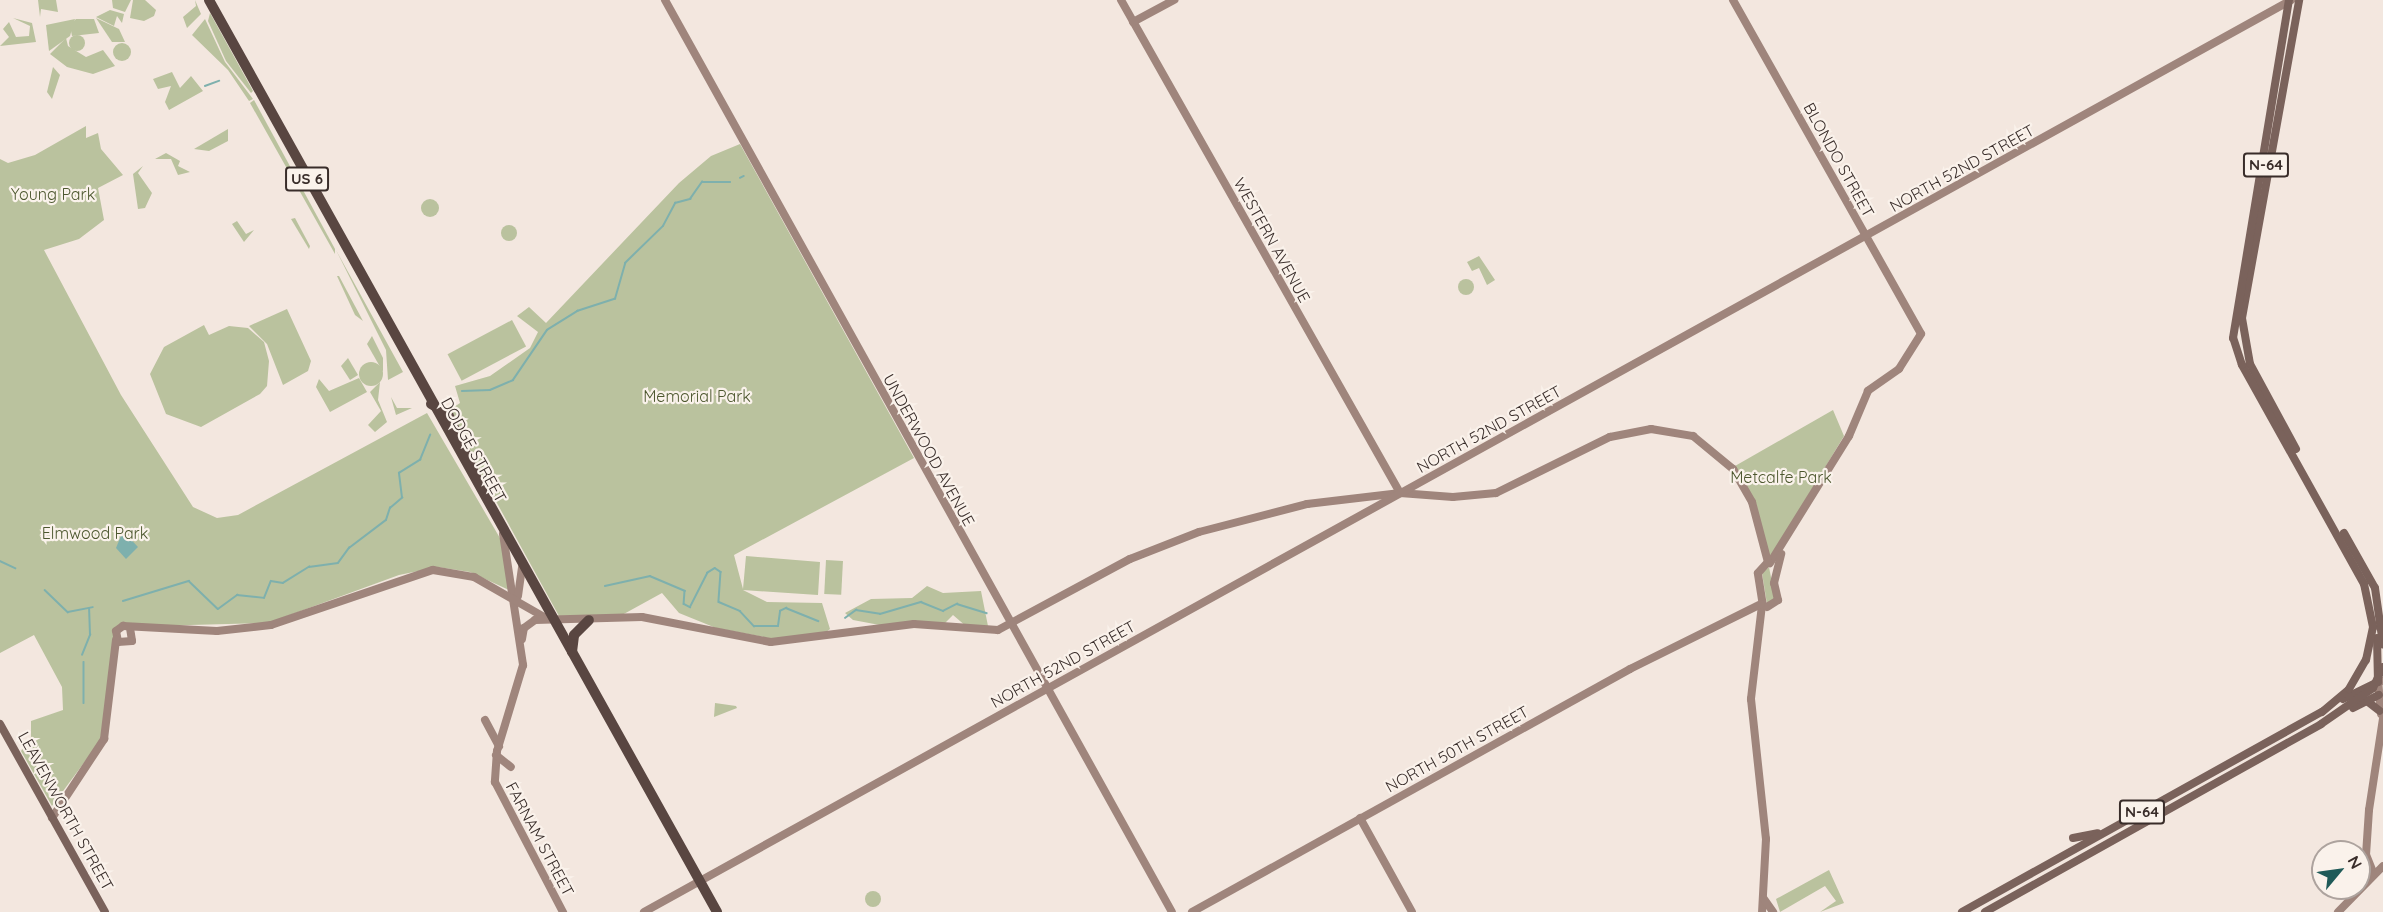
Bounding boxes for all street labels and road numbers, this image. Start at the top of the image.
street label: BLONDO STREET [1800,99,1878,221]
street label: NORTH 52ND STREET [1886,120,2038,216]
road number: N-64 [2242,153,2290,177]
road number: US 6 [284,167,330,191]
street label: WESTERN AVENUE [1230,174,1314,306]
street label: UNDERWOOD AVENUE [879,371,979,529]
street label: NORTH 52ND STREET [1413,381,1565,477]
street label: DODGE STREET [437,394,511,506]
street label: NORTH 52ND STREET [987,616,1139,712]
street label: NORTH 50TH STREET [1382,702,1532,796]
street label: LEAVENWORTH STREET [14,728,118,894]
street label: FARNAM STREET [502,779,578,899]
road number: N-64 [2118,800,2166,824]

